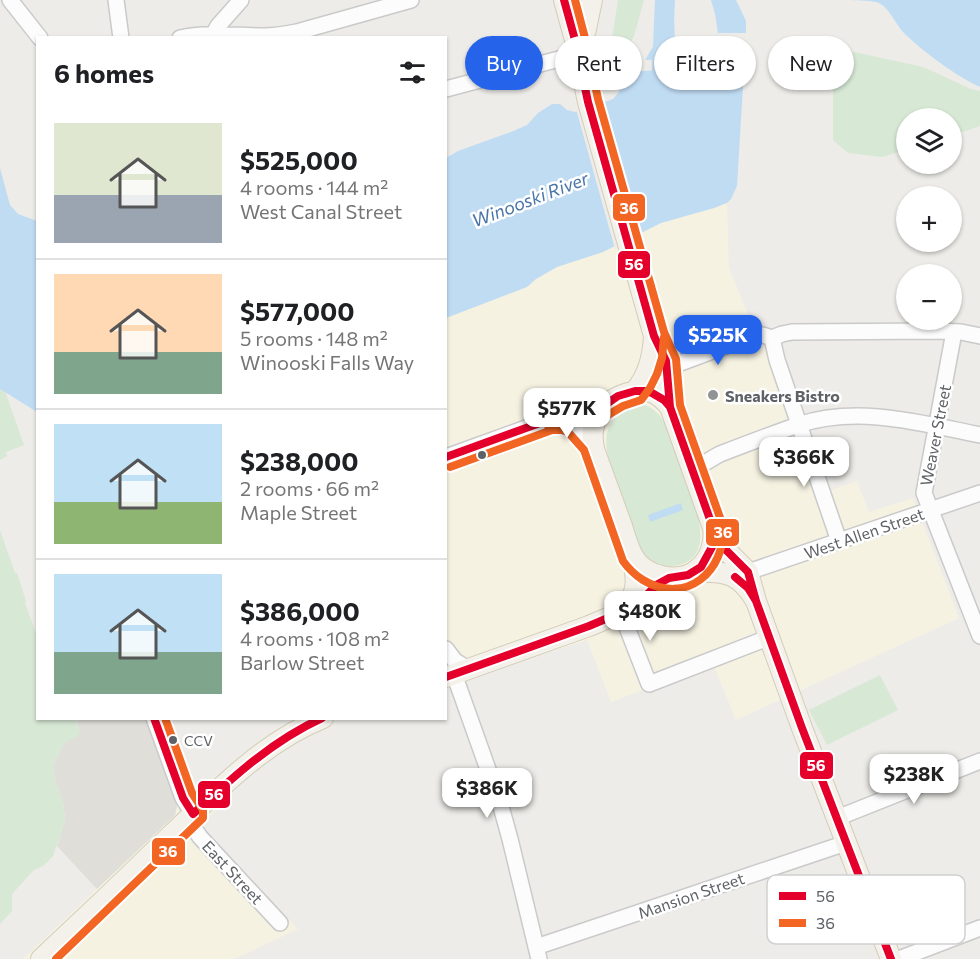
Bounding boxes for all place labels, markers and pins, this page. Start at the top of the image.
pin: $525K [676,315,760,366]
place label: Sneakers Bistro [725,386,840,405]
pin: $577K [525,388,609,439]
marker: Sneakers Bistro [706,388,720,402]
pin: $366K [762,437,846,488]
unlabelled marker [476,449,488,461]
pin: $480K [608,591,692,642]
place label: CCV [184,732,213,749]
marker: CCV [167,734,179,746]
pin: $238K [872,754,956,805]
pin: $386K [445,768,529,819]

